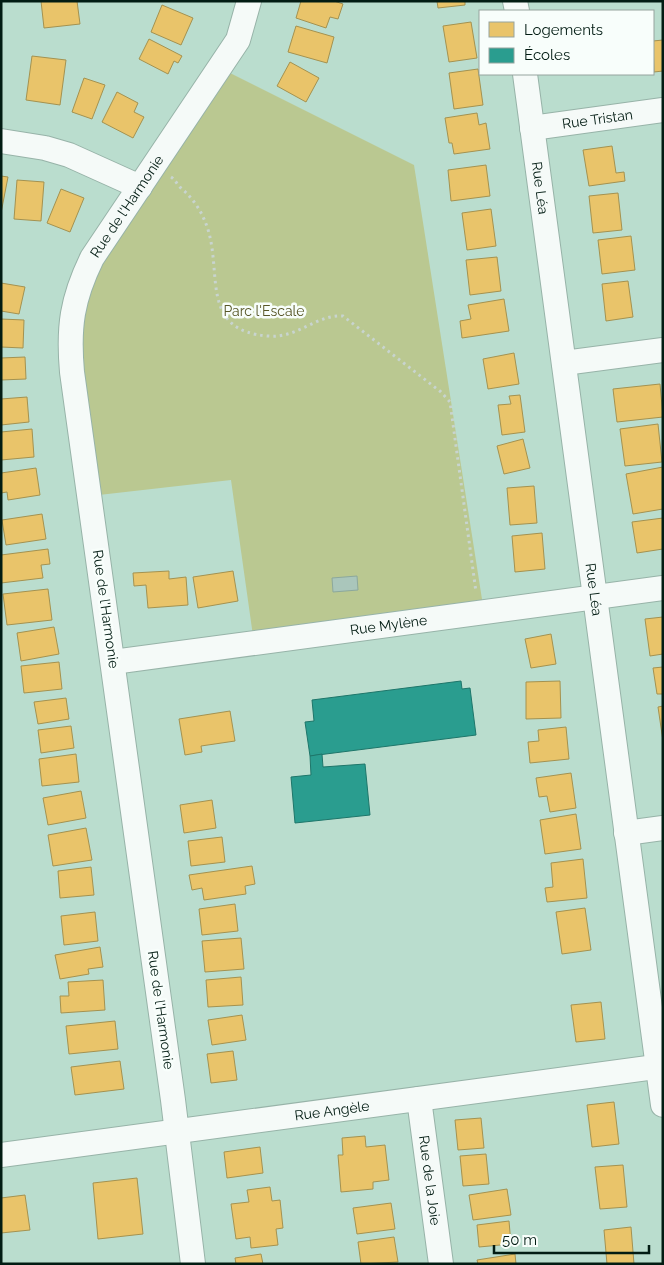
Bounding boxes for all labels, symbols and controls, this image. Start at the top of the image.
legend [479,10,654,75]
text: Logements [524,21,603,39]
text: Écoles [524,46,570,64]
street label: Rue Tristan [561,106,634,132]
street label: Rue de l'Harmonie [87,152,167,260]
street label: Rue Léa [529,161,552,215]
park label: Parc l'Escale [223,303,305,319]
street label: Rue de l'Harmonie [90,549,122,669]
street label: Rue Léa [583,562,605,617]
street label: Rue Mylène [349,612,428,638]
street label: Rue de l'Harmonie [145,950,177,1070]
street label: Rue Angèle [294,1098,370,1123]
street label: Rue de la Joie [416,1134,444,1226]
scale bar [494,1222,649,1254]
text: 50 m [502,1231,537,1249]

